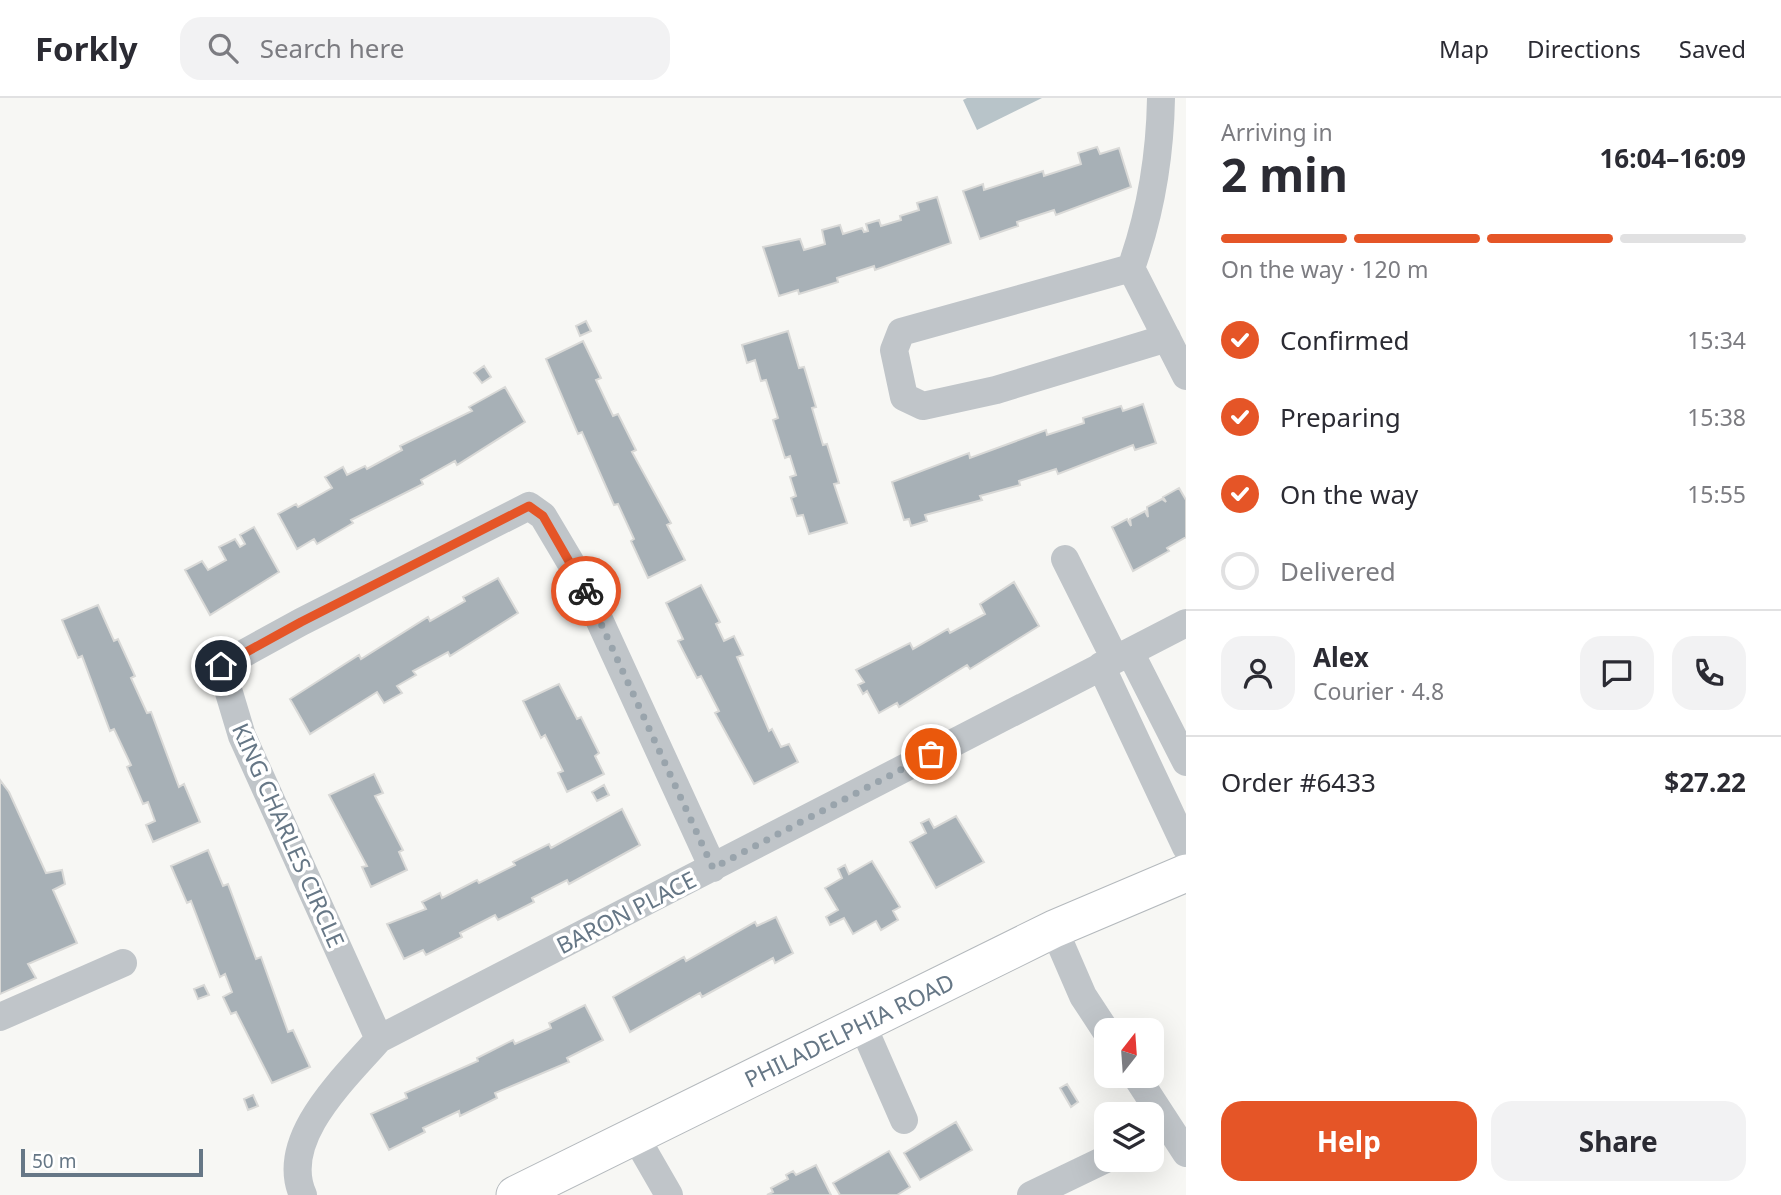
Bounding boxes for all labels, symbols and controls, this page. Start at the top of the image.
search box [180,17,670,80]
text: Forkly [35,26,138,71]
icon: search [204,29,242,67]
text: Search here [260,30,404,66]
text: Map [1439,32,1489,65]
text: Directions [1527,32,1641,65]
text: Saved [1679,32,1746,65]
text: Arriving in [1221,116,1333,148]
text: 16:04–16:09 [1599,140,1746,176]
text: 2 min [1221,143,1348,205]
text: On the way · 120 m [1221,253,1428,285]
icon: check [1221,321,1259,359]
text: Confirmed [1280,322,1410,358]
text: 15:34 [1687,324,1746,356]
icon: check [1221,398,1259,436]
text: Preparing [1280,399,1401,435]
text: 15:38 [1687,401,1746,433]
icon: check [1221,475,1259,513]
text: On the way [1280,476,1418,512]
text: 15:55 [1687,478,1746,510]
text: Delivered [1280,553,1396,589]
courier [551,556,621,626]
icon: bike [567,572,605,610]
pin [191,636,251,696]
button: person [1221,636,1295,710]
button: chat [1580,636,1654,710]
button: phone [1672,636,1746,710]
text: Alex [1313,639,1369,675]
icon: home [202,647,240,685]
text: Courier · 4.8 [1313,675,1444,707]
street label: KING CHARLES CIRCLE [225,718,353,952]
pin [901,724,961,784]
icon: bag [912,735,950,773]
text: Order #6433 [1221,764,1376,800]
text: $27.22 [1664,764,1746,800]
street label: BARON PLACE [551,863,701,961]
street label: PHILADELPHIA ROAD [739,965,959,1095]
north arrow [1094,1018,1164,1088]
map controls [1094,1018,1164,1172]
button: Help [1221,1101,1477,1181]
button: Share [1491,1101,1746,1181]
button: layers [1094,1102,1164,1172]
scale bar [21,1146,203,1178]
text: 50 m [32,1148,76,1174]

